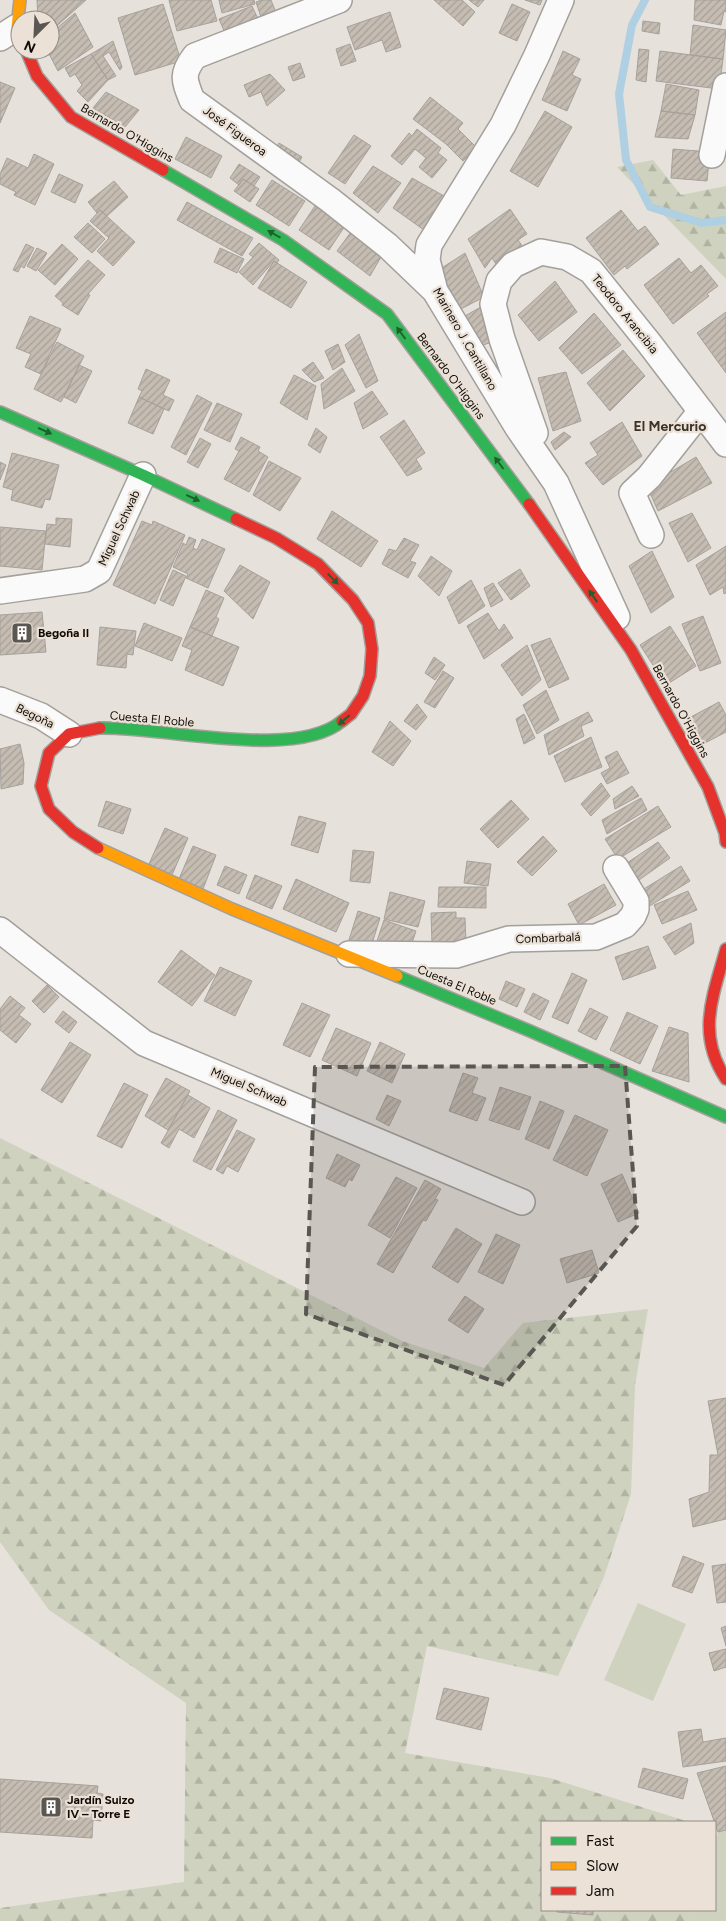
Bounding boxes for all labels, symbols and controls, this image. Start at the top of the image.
north arrow [10,10,60,60]
text: N [22,36,38,56]
street label: Bernardo O'Higgins [78,101,176,165]
street label: José Figueroa [201,103,269,159]
one-way arrow [266,230,281,238]
street label: Teodoro Arancibia [589,272,661,356]
street label: Marinero J .Cantillano [430,285,500,393]
one-way arrow [396,326,406,340]
street label: Bernardo O'Higgins [414,330,488,422]
district label: El Mercurio [634,418,706,435]
one-way arrow [38,428,52,436]
one-way arrow [494,456,504,470]
street label: Miguel Schwab [95,488,143,568]
one-way arrow [186,494,200,502]
one-way arrow [327,573,339,585]
one-way arrow [588,589,598,602]
building icon: Begoña II [10,621,34,645]
place label: Begoña II [38,626,89,640]
street label: Bernardo O'Higgins [650,662,713,760]
street label: Begoña [14,701,56,731]
street label: Cuesta El Roble [109,708,195,730]
one-way arrow [337,715,350,726]
street label: Combarbalá [515,930,581,946]
street label: Cuesta El Roble [415,962,499,1008]
street label: Miguel Schwab [209,1065,289,1109]
place label: Jardín Suizo IV – Torre E [67,1793,134,1821]
building icon: Jardín Suizo IV – Torre E [39,1795,63,1819]
legend [541,1821,716,1911]
text: Fast [586,1832,615,1850]
text: Slow [586,1857,619,1875]
text: Jam [586,1882,614,1900]

